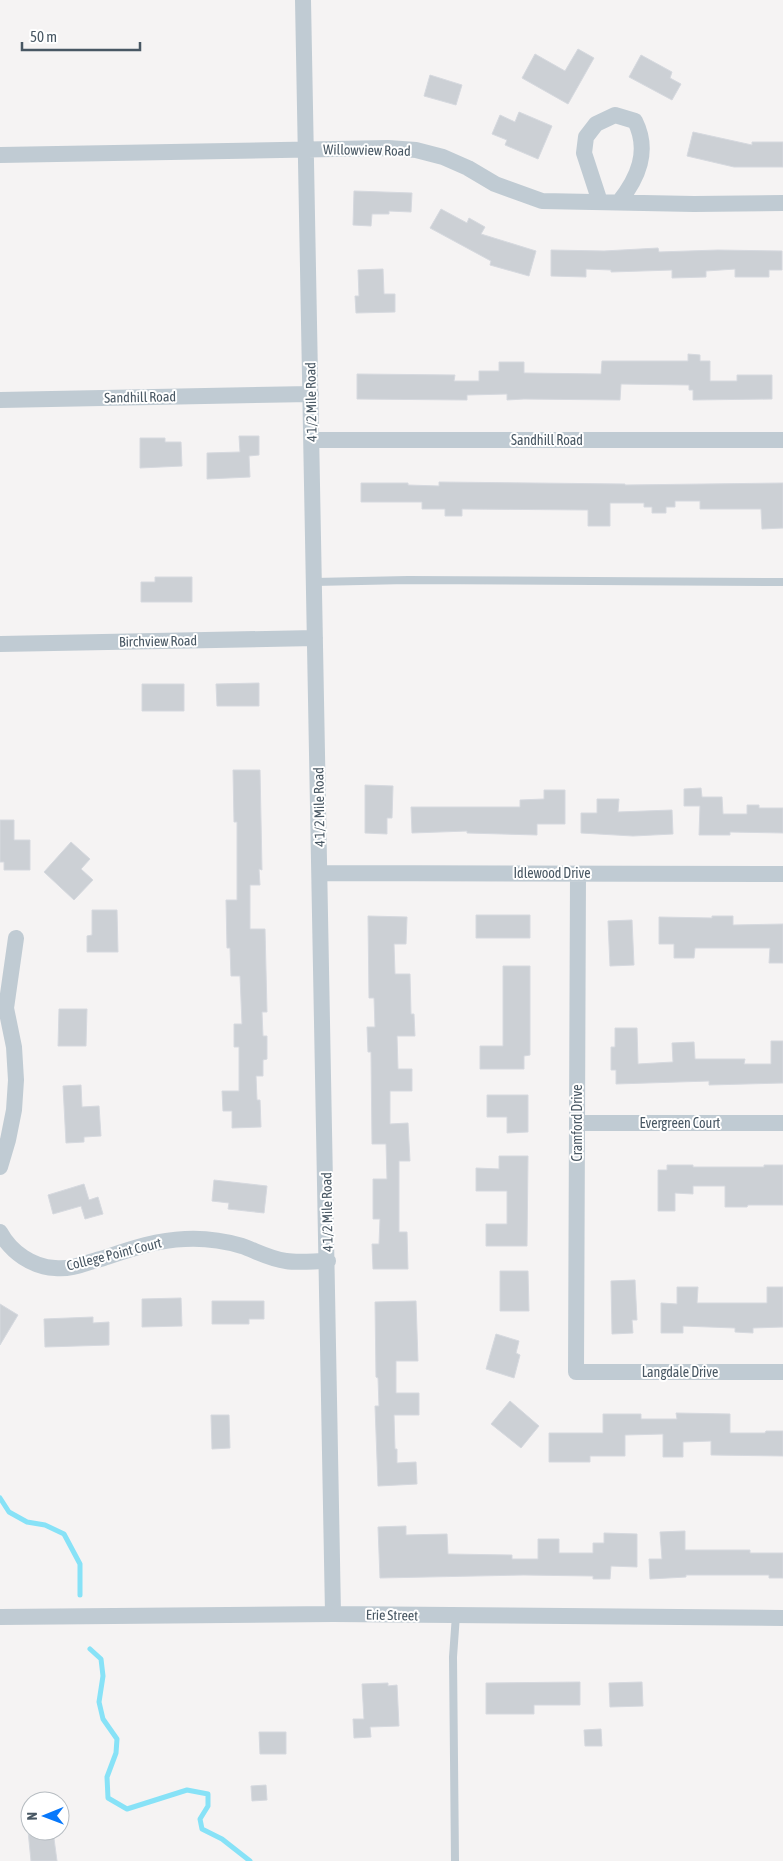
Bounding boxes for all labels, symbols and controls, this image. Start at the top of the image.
scale bar [22,20,140,52]
text: 50 m [30,28,57,45]
street label: Willowview Road [323,141,411,159]
street label: 4 1/2 Mile Road [302,362,320,442]
street label: Sandhill Road [104,388,176,406]
street label: Sandhill Road [511,432,583,448]
street label: Birchview Road [119,632,197,650]
street label: 4 1/2 Mile Road [310,767,328,847]
street label: Idlewood Drive [513,865,591,881]
street label: Cramford Drive [569,1084,585,1162]
street label: Evergreen Court [640,1115,720,1131]
street label: 4 1/2 Mile Road [318,1172,336,1252]
street label: College Point Court [65,1234,163,1274]
street label: Langdale Drive [642,1364,718,1380]
street label: Erie Street [366,1607,418,1623]
north arrow [20,1791,70,1841]
text: N [24,1812,40,1820]

